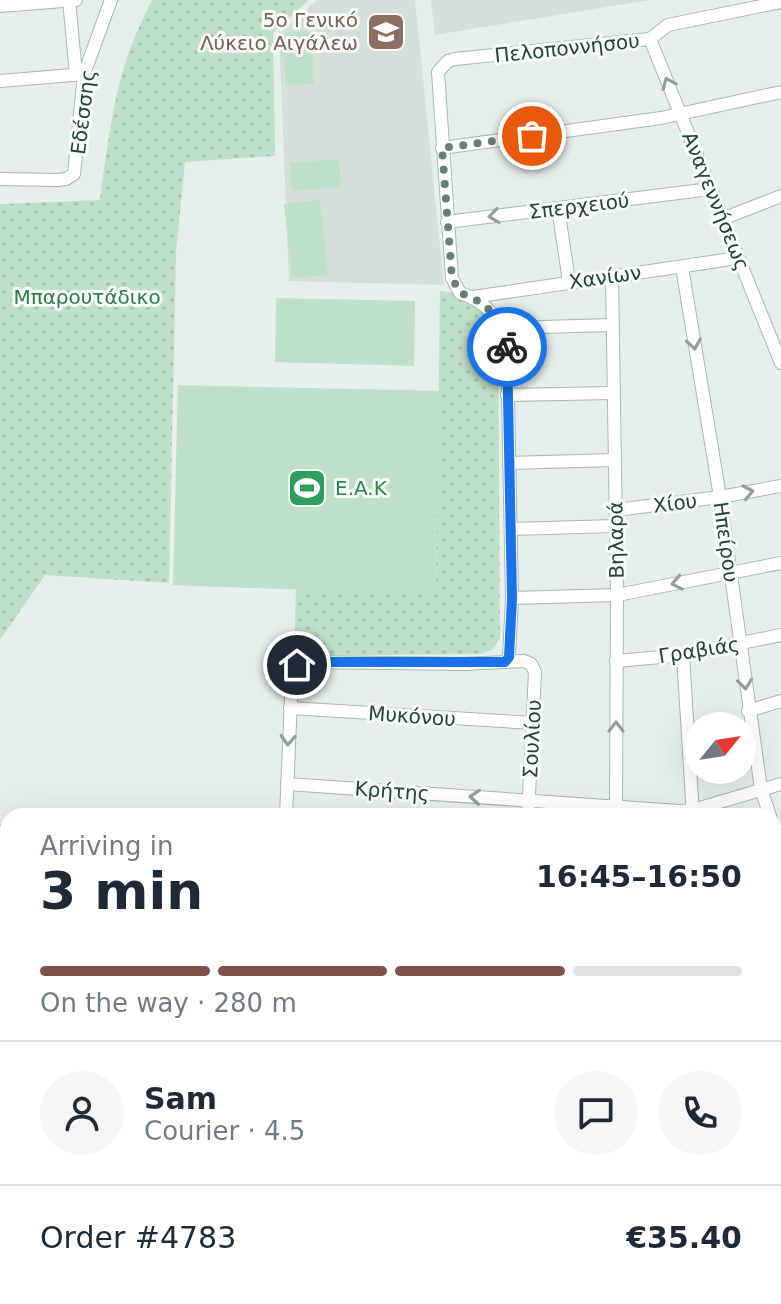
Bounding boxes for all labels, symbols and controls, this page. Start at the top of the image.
place label: 5ο Γενικό Λύκειο Αιγάλεω [200,8,358,55]
school or university icon: 5ο Γενικό Λύκειο Αιγάλεω [365,11,407,53]
street label: Πελοποννήσου [493,28,641,68]
street label: Εδέσσης [66,68,100,156]
one-way arrow [661,77,677,91]
pin [498,102,566,170]
icon: bag [510,114,554,158]
street label: Αναγεννήσεως [677,128,755,274]
street label: Σπερχειού [527,188,631,224]
one-way arrow [487,208,500,225]
street label: Χανίων [567,260,643,294]
park label: Μπαρουτάδικο [13,285,161,309]
courier [467,307,547,387]
icon: bike [485,325,529,369]
one-way arrow [685,337,702,350]
sports icon: E.A.K [286,467,328,509]
place label: E.A.K [335,476,388,500]
one-way arrow [741,484,754,501]
street label: Χίου [652,488,698,518]
street label: Ηπείρου [708,500,744,584]
street label: Βηλαρά [603,501,629,579]
one-way arrow [670,574,684,591]
pin [263,631,331,699]
street label: Γραβιάς [657,632,741,668]
icon: home [275,643,319,687]
one-way arrow [736,677,753,691]
street label: Σουλίου [518,699,546,779]
street label: Μυκόνου [367,701,457,731]
north arrow [684,712,756,784]
map controls [684,712,756,784]
one-way arrow [607,720,625,733]
one-way arrow [280,734,297,747]
street label: Κρήτης [354,776,430,806]
one-way arrow [468,789,481,806]
text: Arriving in [40,831,174,861]
text: 16:45–16:50 [536,859,742,894]
text: 3 min [40,861,203,921]
text: On the way · 280 m [40,988,297,1018]
button: person [40,1071,124,1155]
button: chat [554,1071,638,1155]
button: phone [658,1071,742,1155]
text: Sam [144,1081,217,1116]
text: Courier · 4.5 [144,1116,305,1146]
text: Order #4783 [40,1220,236,1255]
text: €35.40 [626,1220,742,1255]

